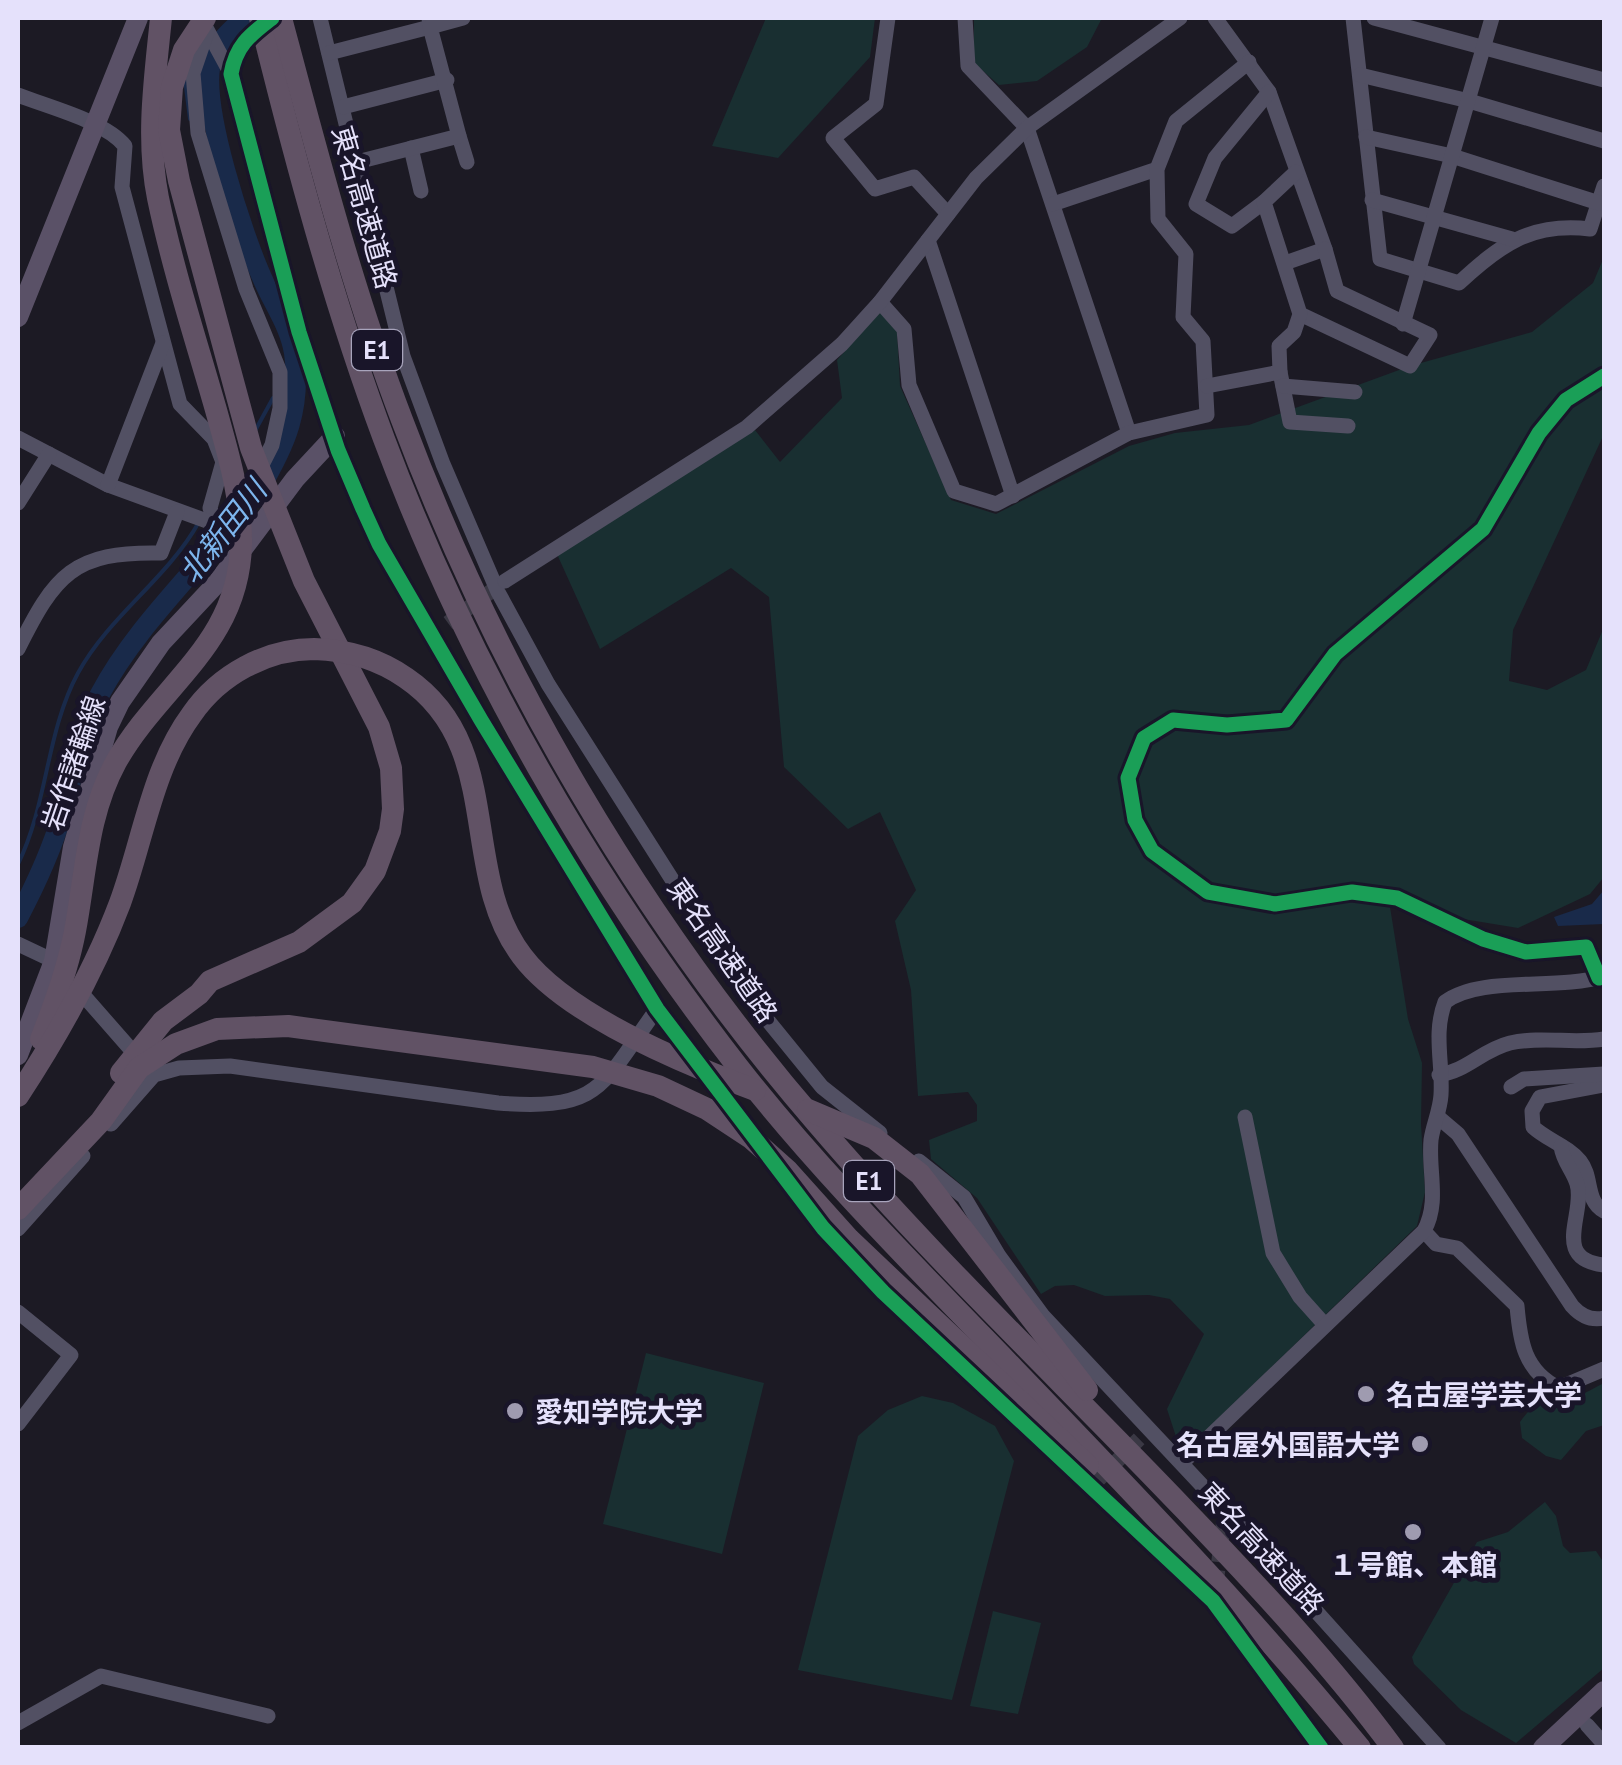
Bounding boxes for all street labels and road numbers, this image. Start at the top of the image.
street label: 東名高速道路 [324,121,406,293]
road number: E1 [352,330,402,370]
street label: 岩作諸輪線 [33,691,113,835]
street label: 東名高速道路 [660,871,786,1029]
road number: E1 [844,1161,894,1201]
street label: 東名高速道路 [1191,1474,1333,1622]

